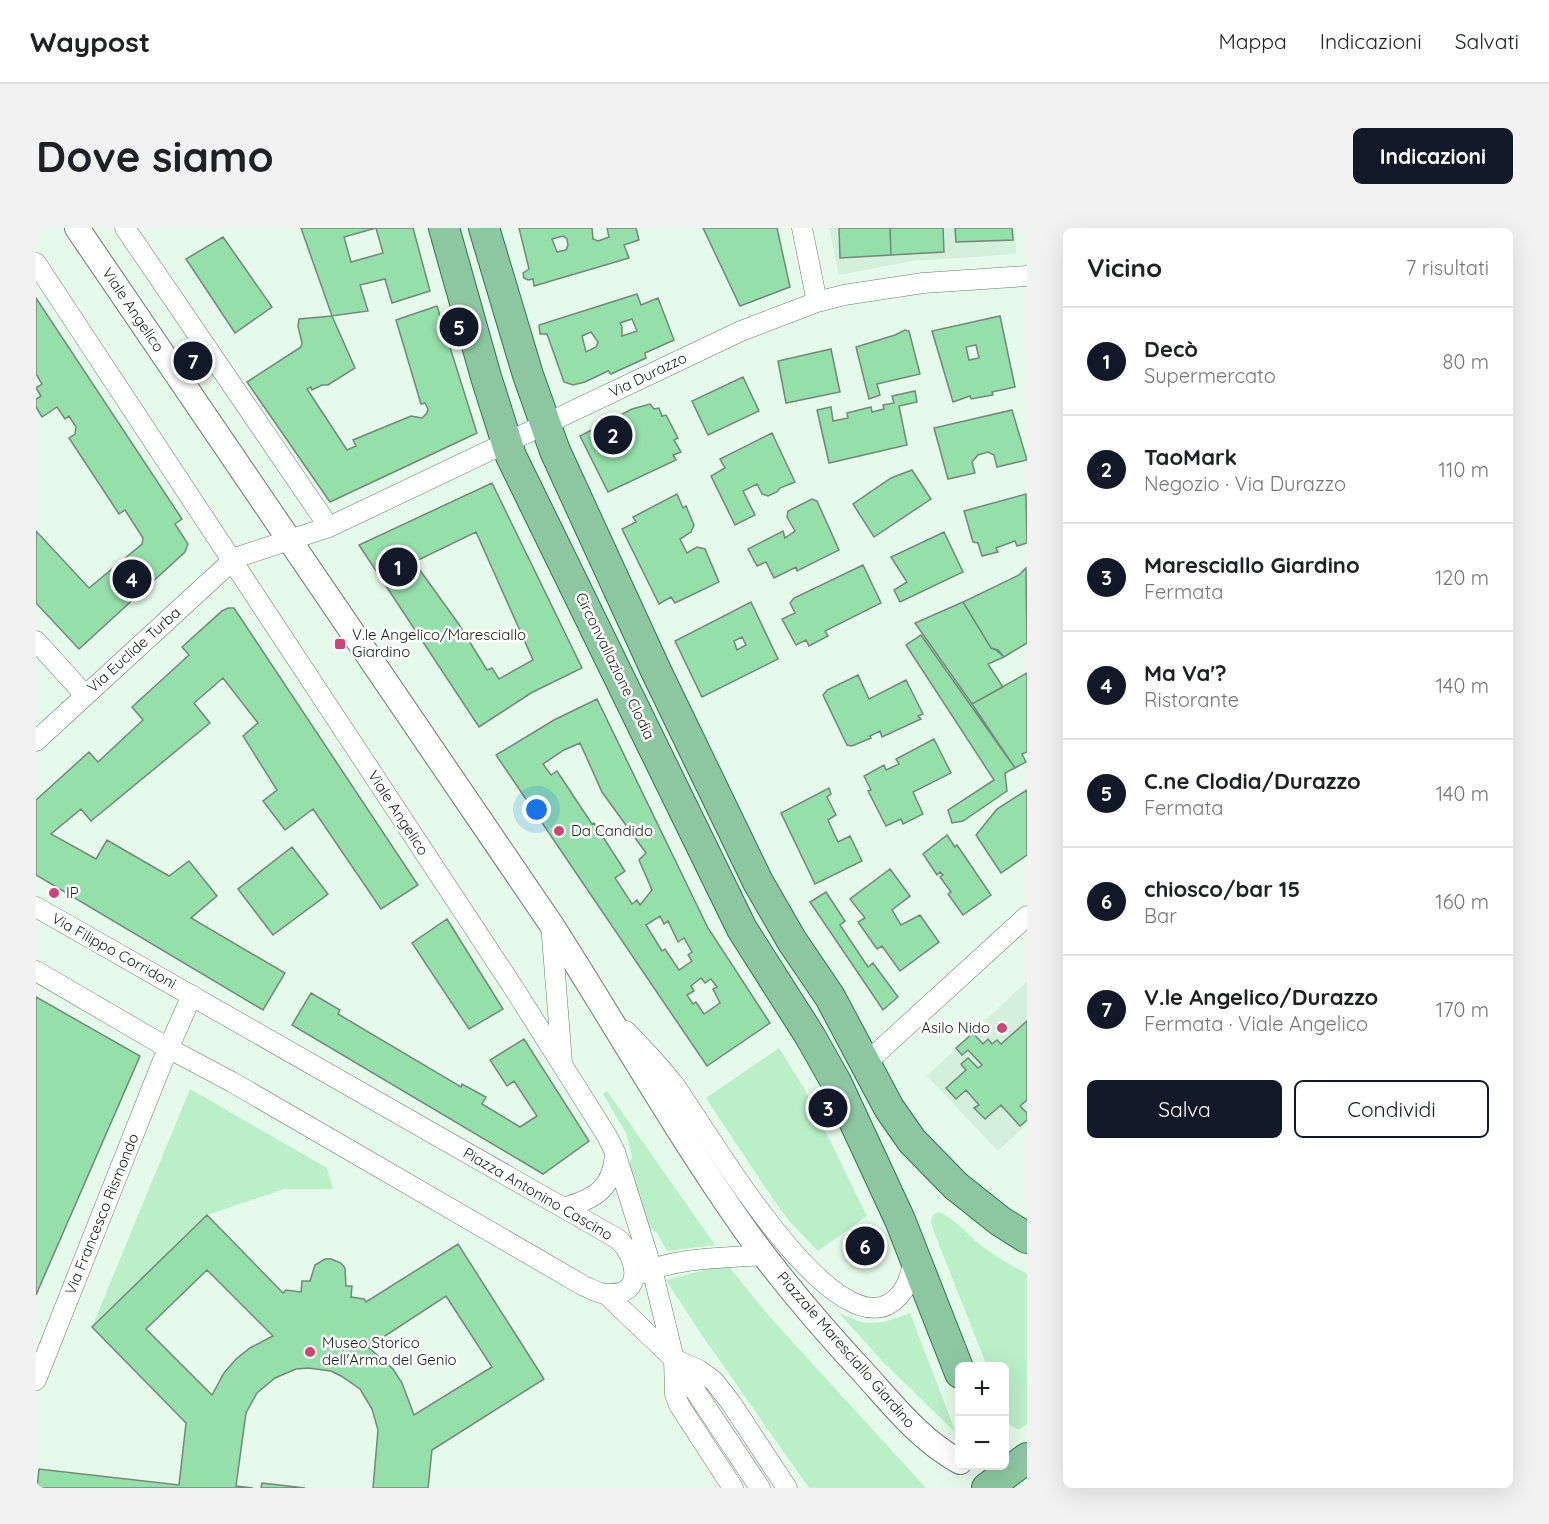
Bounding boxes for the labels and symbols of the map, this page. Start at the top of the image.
street label: Viale Angelico [98,264,169,355]
pin: 5 [440,304,478,350]
pin: 7 [174,338,212,384]
street label: Via Durazzo [606,348,690,401]
pin: 2 [594,412,632,458]
pin: 1 [378,544,418,590]
pin: 4 [112,556,152,602]
street label: Circonvallazione Clodia [572,589,659,742]
street label: Via Euclide Turba [83,603,184,697]
place label: V.le Angelico/Maresciallo Giardino [352,625,526,661]
marker: V.le Angelico/Maresciallo Giardino [333,637,347,651]
street label: Viale Angelico [364,767,433,859]
your location [522,795,551,824]
place label: Da Candido [571,821,653,840]
marker: Da Candido [552,824,566,838]
place label: IP [66,883,79,902]
marker: IP [47,886,61,900]
street label: Via Filippo Corridoni [49,908,180,993]
place label: Asilo Nido [921,1018,990,1037]
marker: Asilo Nido [995,1021,1009,1035]
pin: 3 [808,1086,848,1130]
street label: Via Francesco Rismondo [60,1130,143,1297]
street label: Piazza Antonino Cascino [460,1143,616,1244]
pin: 6 [846,1224,884,1268]
street label: Piazzale Maresciallo Giardino [773,1268,920,1432]
place label: Museo Storico dell'Arma del Genio [322,1333,457,1369]
marker: Museo Storico dell'Arma del Genio [303,1345,317,1359]

